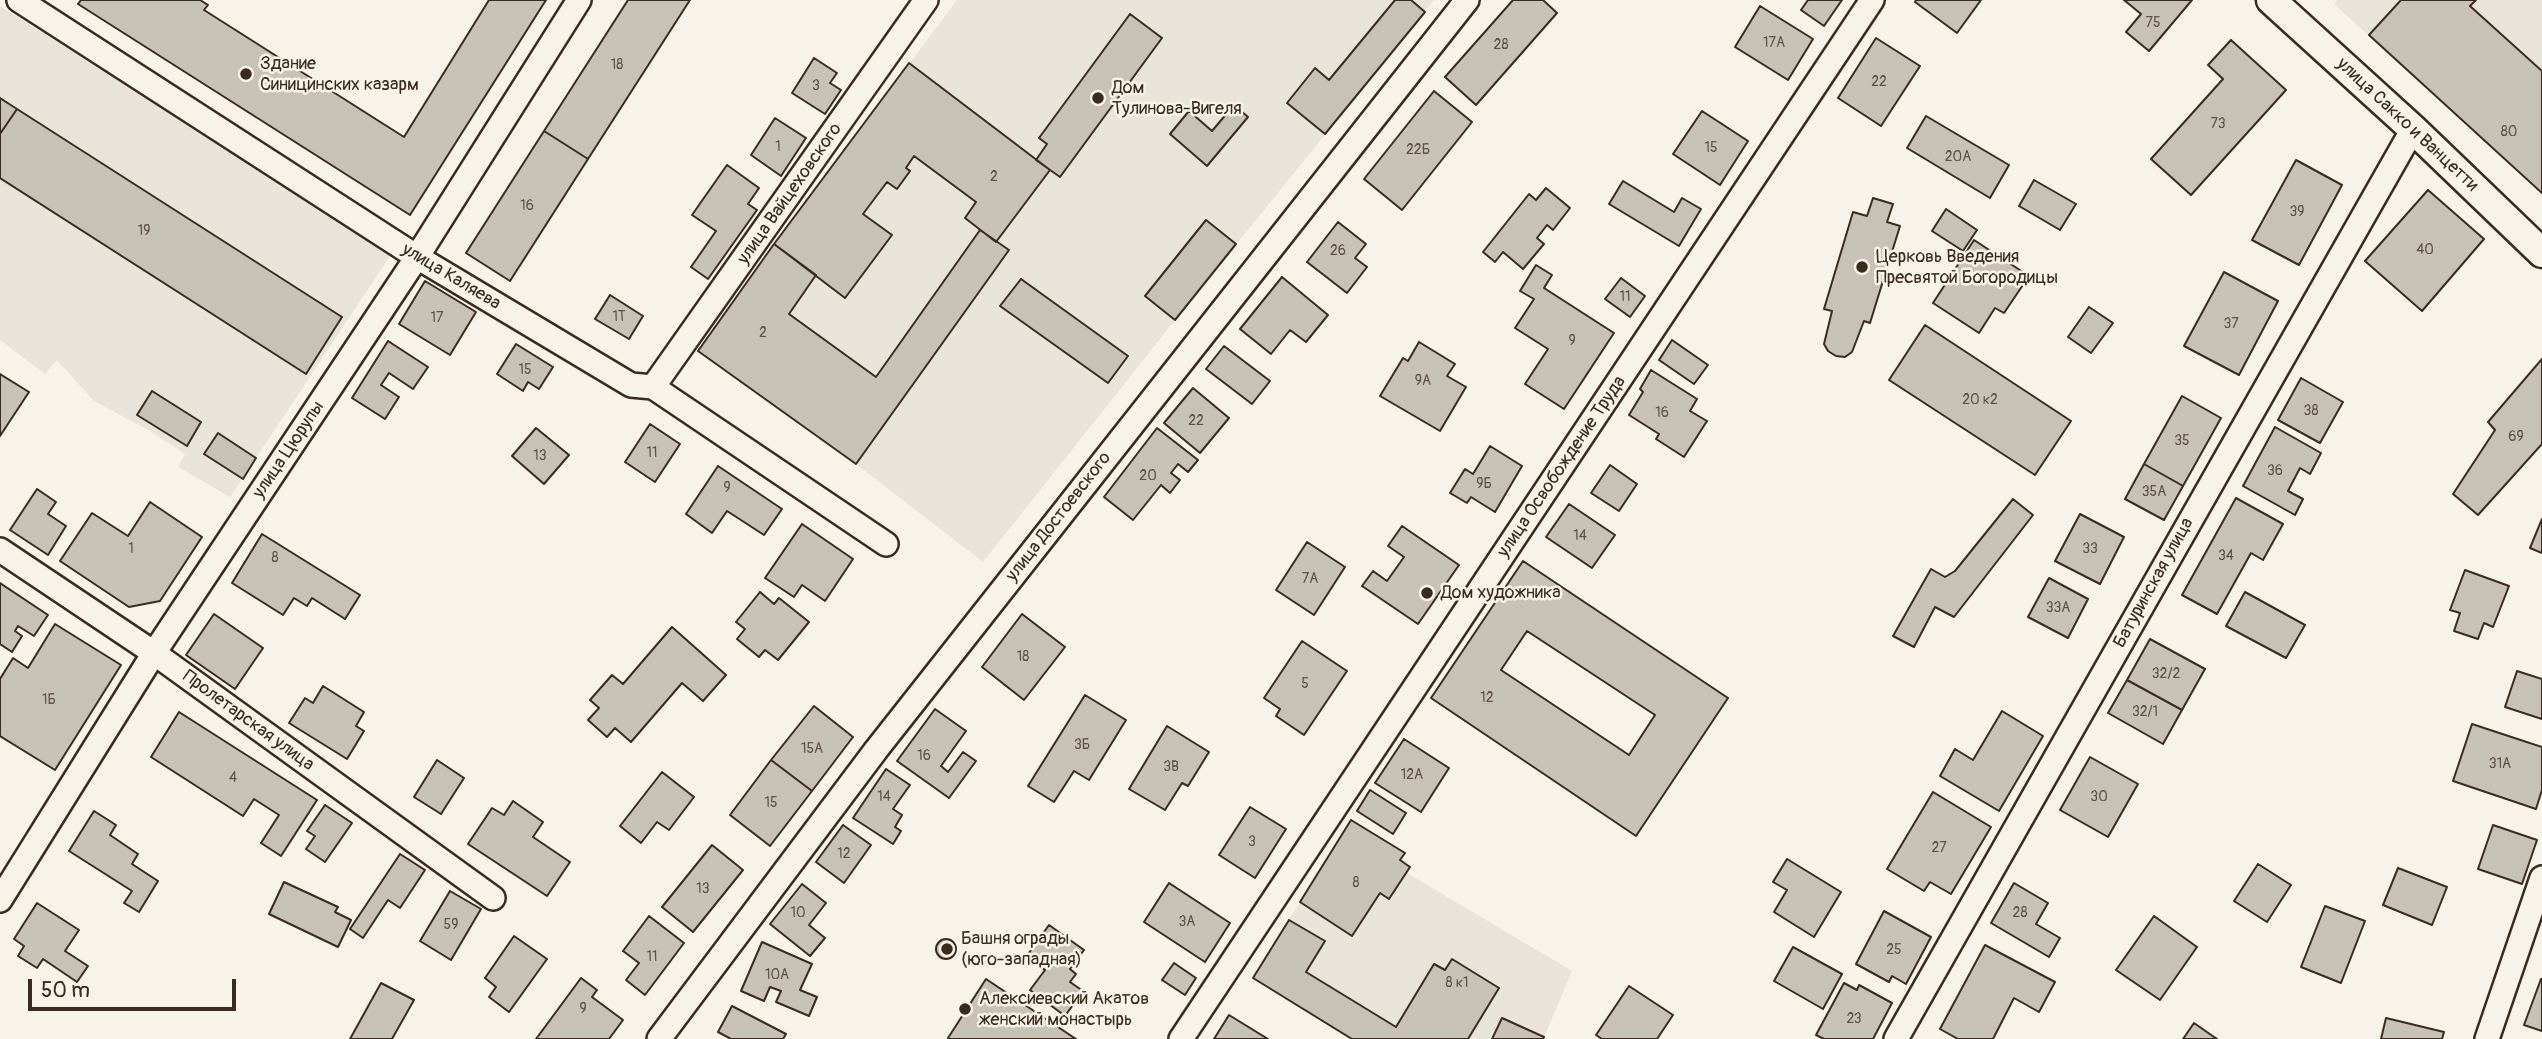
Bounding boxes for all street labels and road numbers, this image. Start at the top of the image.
street label: улица Сакко и Ванцетти [2332,54,2482,196]
street label: улица Вайцеховского [733,119,847,269]
street label: улица Каляева [398,239,504,315]
street label: улица Освобождение Труда [1493,372,1631,562]
street label: улица Цюрупы [249,397,329,503]
street label: улица Достоевского [1002,448,1116,586]
street label: Батуринская улица [2109,514,2199,652]
street label: Пролетарская улица [178,666,318,776]

